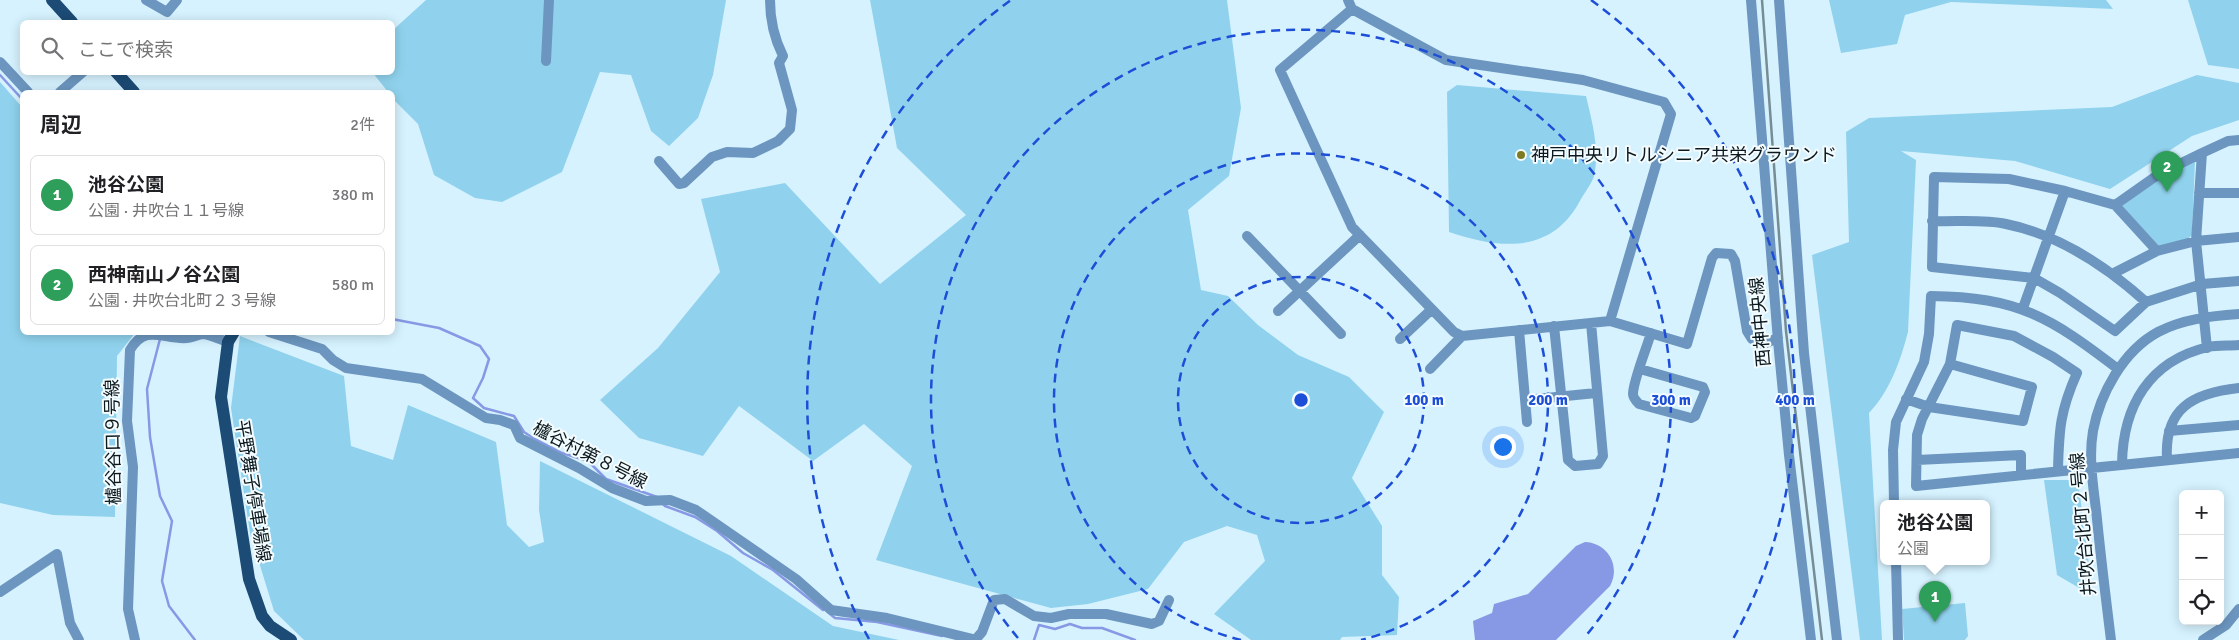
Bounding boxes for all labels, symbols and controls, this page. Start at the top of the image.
search box [20,20,395,75]
icon: search [38,34,66,62]
text: ここで検索 [78,38,173,62]
text: 周辺 [40,112,82,138]
text: 2件 [350,115,375,135]
place label: 神戸中央リトルシニア共栄グラウンド [1531,144,1837,166]
marker: 神戸中央リトルシニア共栄グラウンド [1515,149,1527,161]
pin: 2 [2151,151,2183,192]
text: 池谷公園 [88,173,164,197]
text: 1 [53,185,61,205]
text: 380 m [332,185,374,205]
text: 公園 · 井吹台１１号線 [88,201,244,221]
text: 西神南山ノ谷公園 [88,263,240,287]
text: 2 [53,275,61,295]
text: 580 m [332,275,374,295]
street label: 西神中央線 [1745,276,1775,368]
text: 公園 · 井吹台北町２３号線 [88,291,276,311]
street label: 櫨谷谷口９号線 [101,379,125,505]
centre of rings [1292,391,1310,409]
text: 100 m [1404,391,1444,409]
text: 200 m [1528,391,1568,409]
text: 300 m [1651,391,1691,409]
text: 400 m [1775,391,1815,409]
street label: 櫨谷村第８号線 [529,417,651,493]
street label: 平野舞子停車場線 [231,418,275,564]
your location [1490,434,1516,460]
street label: 井吹台北町２号線 [2066,451,2100,597]
map controls [2179,490,2224,625]
button: + [2179,490,2224,535]
popup [1880,500,1990,565]
text: 池谷公園 [1897,511,1973,535]
button: − [2179,535,2224,580]
text: 公園 [1897,539,1929,559]
button: locate [2179,580,2224,625]
pin: 1 [1919,581,1951,622]

